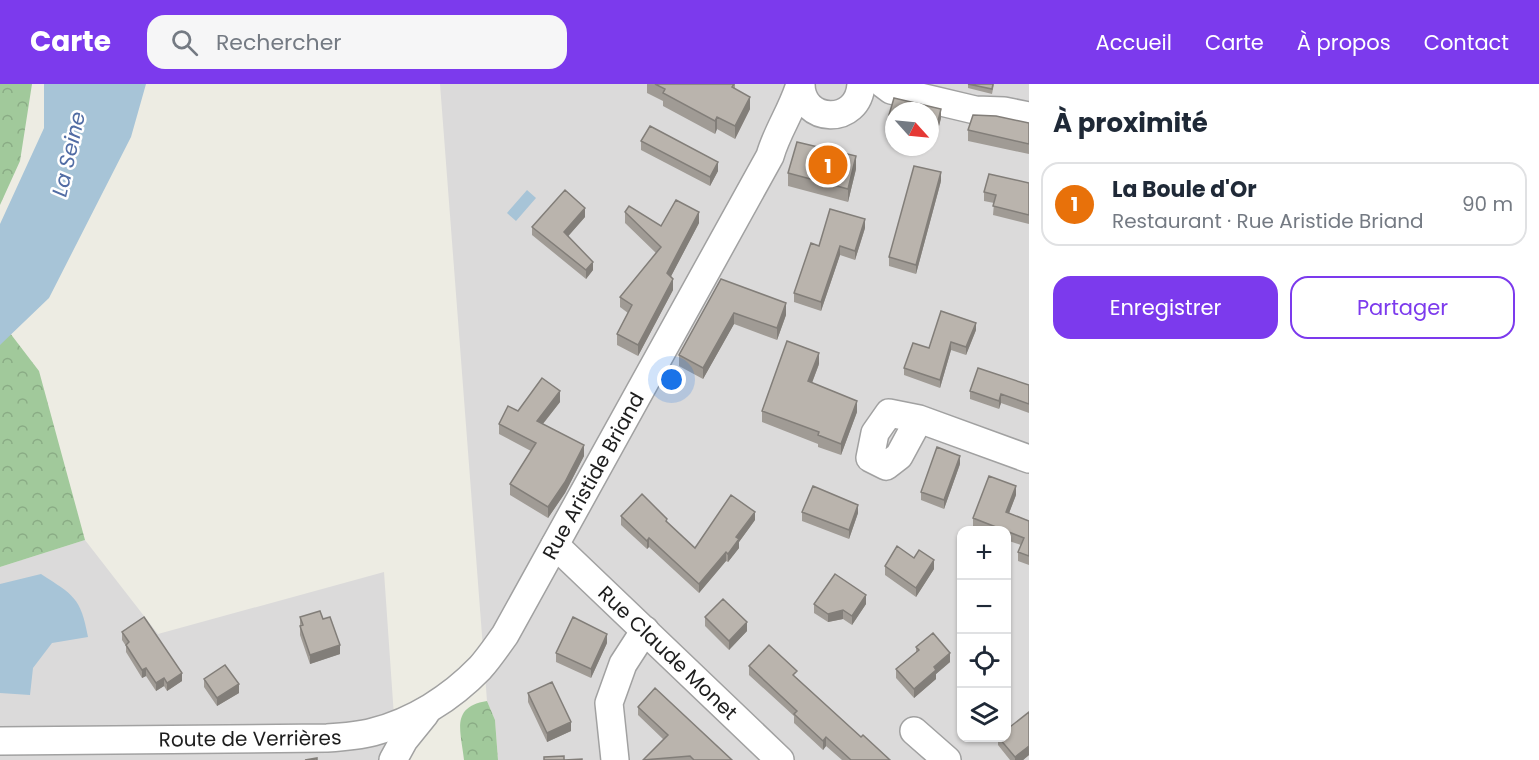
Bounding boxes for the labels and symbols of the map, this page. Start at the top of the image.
north arrow [885,102,939,156]
water label: La Seine [45,109,92,199]
pin: 1 [808,142,848,188]
your location [657,365,686,394]
street label: Rue Aristide Briand [536,387,651,564]
street label: Rue Claude Monet [592,579,744,726]
street label: Route de Verrières [159,723,342,754]

